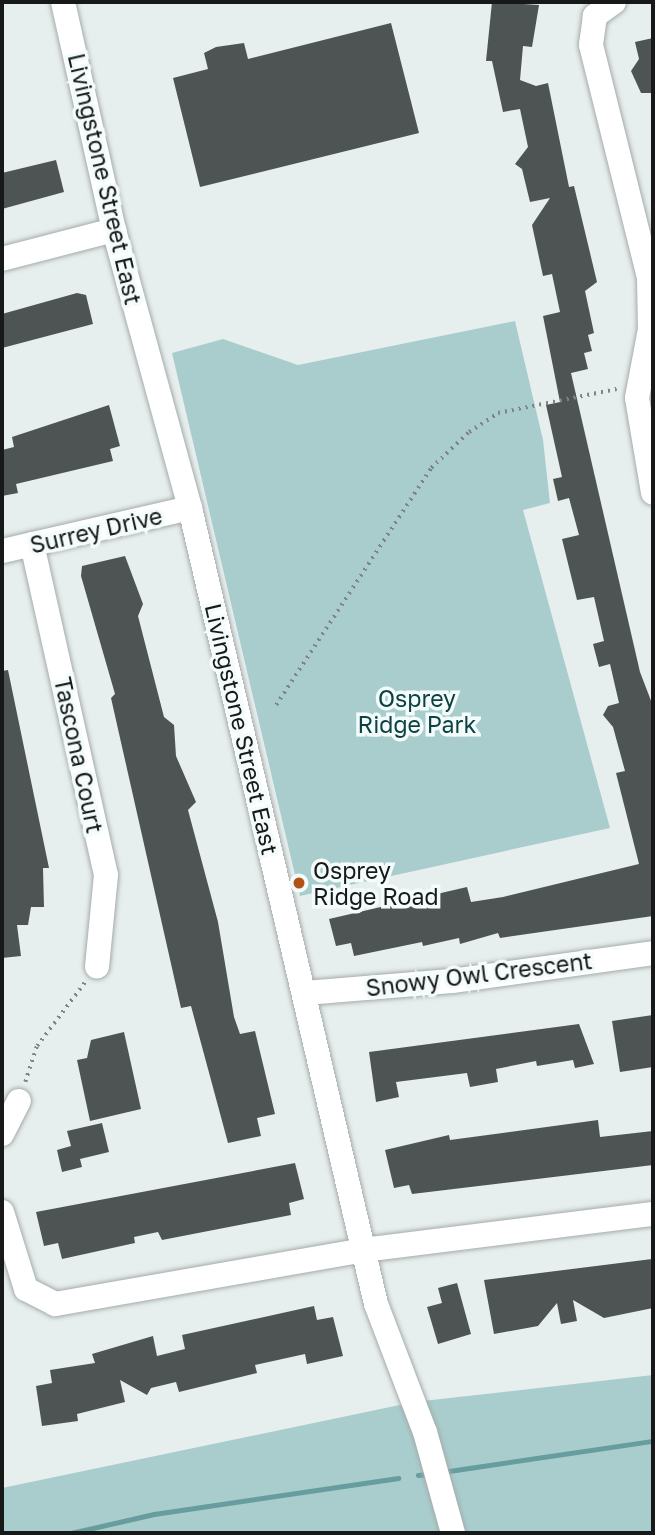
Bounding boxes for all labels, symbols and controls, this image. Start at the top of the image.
street label: Livingstone Street East [63,51,147,307]
street label: Surrey Drive [27,501,165,559]
street label: Livingstone Street East [200,601,284,857]
street label: Tascona Court [49,675,109,835]
park label: Osprey Ridge Park [358,684,476,738]
place label: Osprey Ridge Road [313,856,439,910]
marker: Osprey Ridge Road [291,875,307,891]
street label: Snowy Owl Crescent [364,946,594,1002]

